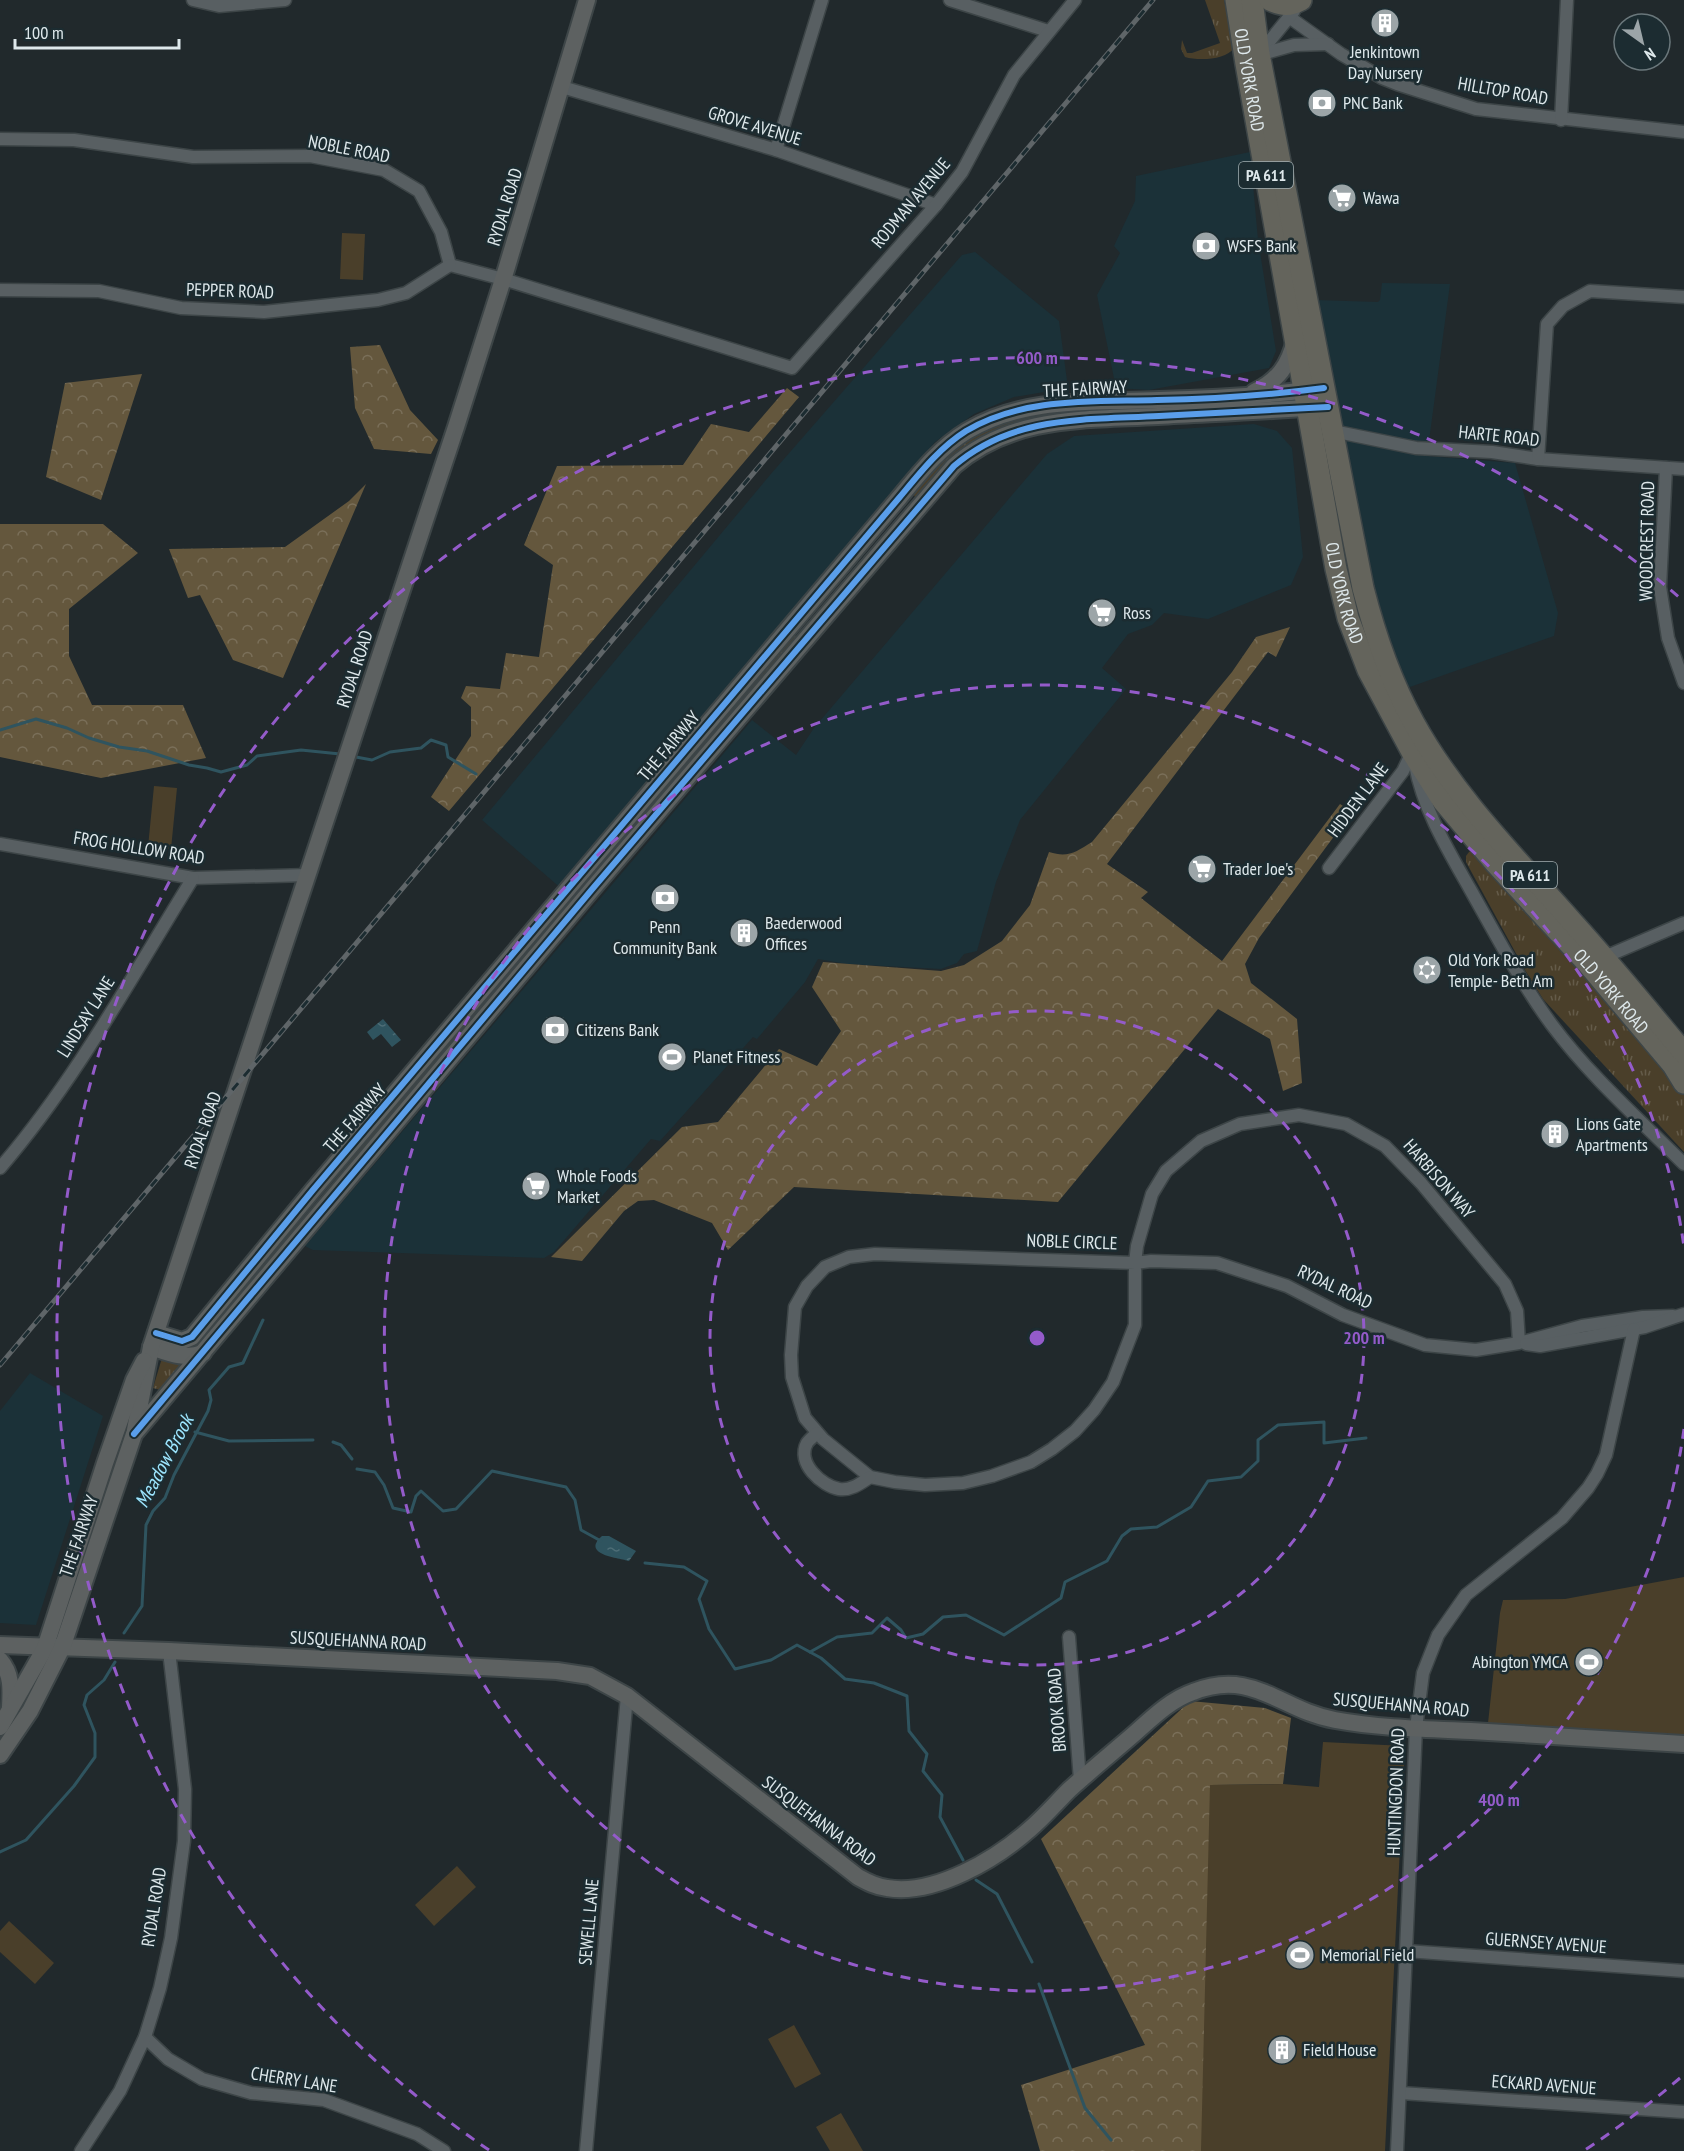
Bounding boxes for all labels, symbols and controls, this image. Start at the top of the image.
building icon: Jenkintown Day Nursery [1369,7,1401,39]
scale bar [15,12,178,50]
north arrow [1612,12,1672,72]
text: 100 m [24,21,64,44]
street label: OLD YORK ROAD [1230,27,1270,133]
place label: Jenkintown Day Nursery [1348,40,1422,84]
text: N [1641,44,1660,65]
street label: HILLTOP ROAD [1456,71,1550,110]
bank icon: PNC Bank [1306,87,1338,119]
place label: PNC Bank [1343,91,1403,114]
street label: GROVE AVENUE [706,100,805,151]
street label: NOBLE ROAD [306,129,392,168]
street label: RODMAN AVENUE [866,153,955,253]
road number: PA 611 [1239,162,1293,188]
street label: RYDAL ROAD [482,165,527,248]
supermarket icon: Wawa [1326,182,1358,214]
place label: Wawa [1363,186,1400,209]
bank icon: WSFS Bank [1190,230,1222,262]
place label: WSFS Bank [1227,234,1296,257]
street label: PEPPER ROAD [186,277,274,304]
text: 600 m [1016,346,1058,369]
street label: THE FAIRWAY [1042,375,1129,402]
street label: HARTE ROAD [1457,420,1541,451]
street label: WOODCREST ROAD [1634,481,1659,601]
street label: OLD YORK ROAD [1320,540,1369,647]
supermarket icon: Ross [1086,597,1118,629]
place label: Ross [1123,601,1151,624]
street label: RYDAL ROAD [331,627,378,710]
street label: THE FAIRWAY [633,705,705,786]
street label: HIDDEN LANE [1322,758,1393,842]
street label: FROG HOLLOW ROAD [72,826,206,869]
supermarket icon: Trader Joe's [1186,853,1218,885]
place label: Trader Joe's [1223,857,1293,880]
road number: PA 611 [1503,862,1557,888]
bank icon: Penn Community Bank [649,882,681,914]
place label: Baederwood Offices [765,911,842,955]
place label: Penn Community Bank [613,915,717,959]
building icon: Baederwood Offices [728,917,760,949]
street label: OLD YORK ROAD [1569,944,1654,1038]
place label: Old York Road Temple- Beth Am [1448,948,1553,992]
synagogue icon: Old York Road Temple- Beth Am [1411,954,1443,986]
street label: LINDSAY LANE [52,972,119,1061]
bank icon: Citizens Bank [539,1014,571,1046]
place label: Citizens Bank [576,1018,659,1041]
sports icon: Planet Fitness [656,1041,688,1073]
place label: Planet Fitness [693,1045,780,1068]
street label: THE FAIRWAY [318,1078,392,1157]
street label: RYDAL ROAD [179,1088,226,1171]
place label: Lions Gate Apartments [1576,1112,1648,1156]
building icon: Lions Gate Apartments [1539,1118,1571,1150]
street label: HARBISON WAY [1399,1134,1481,1224]
place label: Whole Foods Market [557,1164,637,1208]
supermarket icon: Whole Foods Market [520,1170,552,1202]
street label: NOBLE CIRCLE [1026,1228,1118,1255]
street label: RYDAL ROAD [1294,1259,1376,1314]
text: 200 m [1343,1326,1385,1349]
centre of rings [1027,1328,1047,1348]
water label: Meadow Brook [129,1408,200,1512]
street label: THE FAIRWAY [54,1491,103,1580]
street label: SUSQUEHANNA ROAD [289,1625,427,1656]
sports icon: Abington YMCA [1573,1646,1605,1678]
place label: Abington YMCA [1472,1650,1568,1673]
street label: BROOK ROAD [1042,1667,1071,1753]
street label: SUSQUEHANNA ROAD [1332,1687,1470,1722]
street label: HUNTINGDON ROAD [1382,1728,1409,1856]
street label: SUSQUEHANNA ROAD [758,1770,881,1871]
text: 400 m [1478,1788,1520,1811]
street label: RYDAL ROAD [136,1866,171,1948]
street label: SEWELL LANE [573,1878,604,1966]
street label: GUERNSEY AVENUE [1485,1927,1607,1958]
sports icon: Memorial Field [1284,1939,1316,1971]
place label: Memorial Field [1321,1943,1414,1966]
building icon: Field House [1266,2034,1298,2066]
place label: Field House [1303,2038,1376,2061]
street label: CHERRY LANE [249,2061,339,2098]
street label: ECKARD AVENUE [1491,2069,1597,2100]

